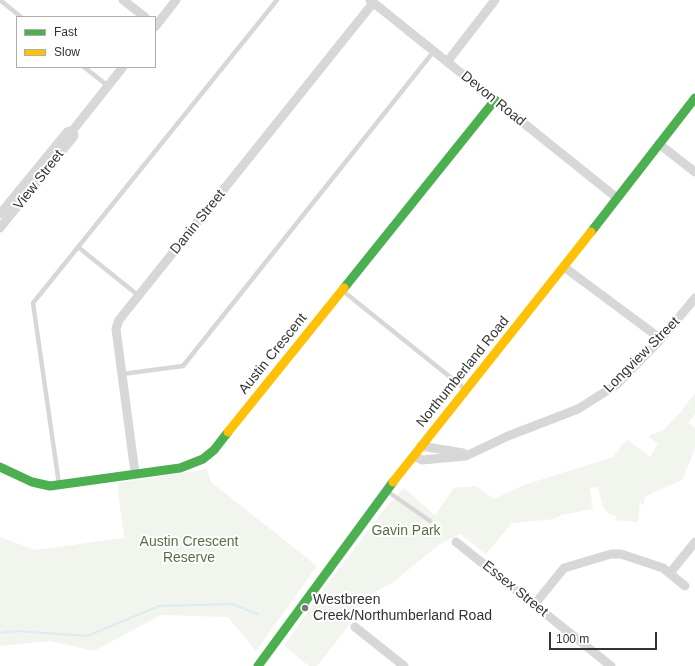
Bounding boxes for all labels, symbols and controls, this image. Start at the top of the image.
legend [16,16,156,68]
text: Fast [54,25,77,39]
text: Slow [54,45,80,59]
street label: Devon Road [457,68,529,130]
street label: View Street [10,147,68,213]
street label: Danin Street [167,186,229,258]
street label: Austin Crescent [235,310,311,398]
street label: Northumberland Road [413,313,513,431]
street label: Longview Street [601,314,683,396]
park label: Gavin Park [371,523,441,539]
park label: Austin Crescent Reserve [140,534,238,566]
street label: Essex Street [479,557,551,621]
place label: Westbreen Creek/Northumberland Road [313,592,492,624]
marker: Westbreen Creek/Northumberland Road [300,603,310,613]
scale bar [551,624,659,650]
text: 100 m [556,632,589,646]

